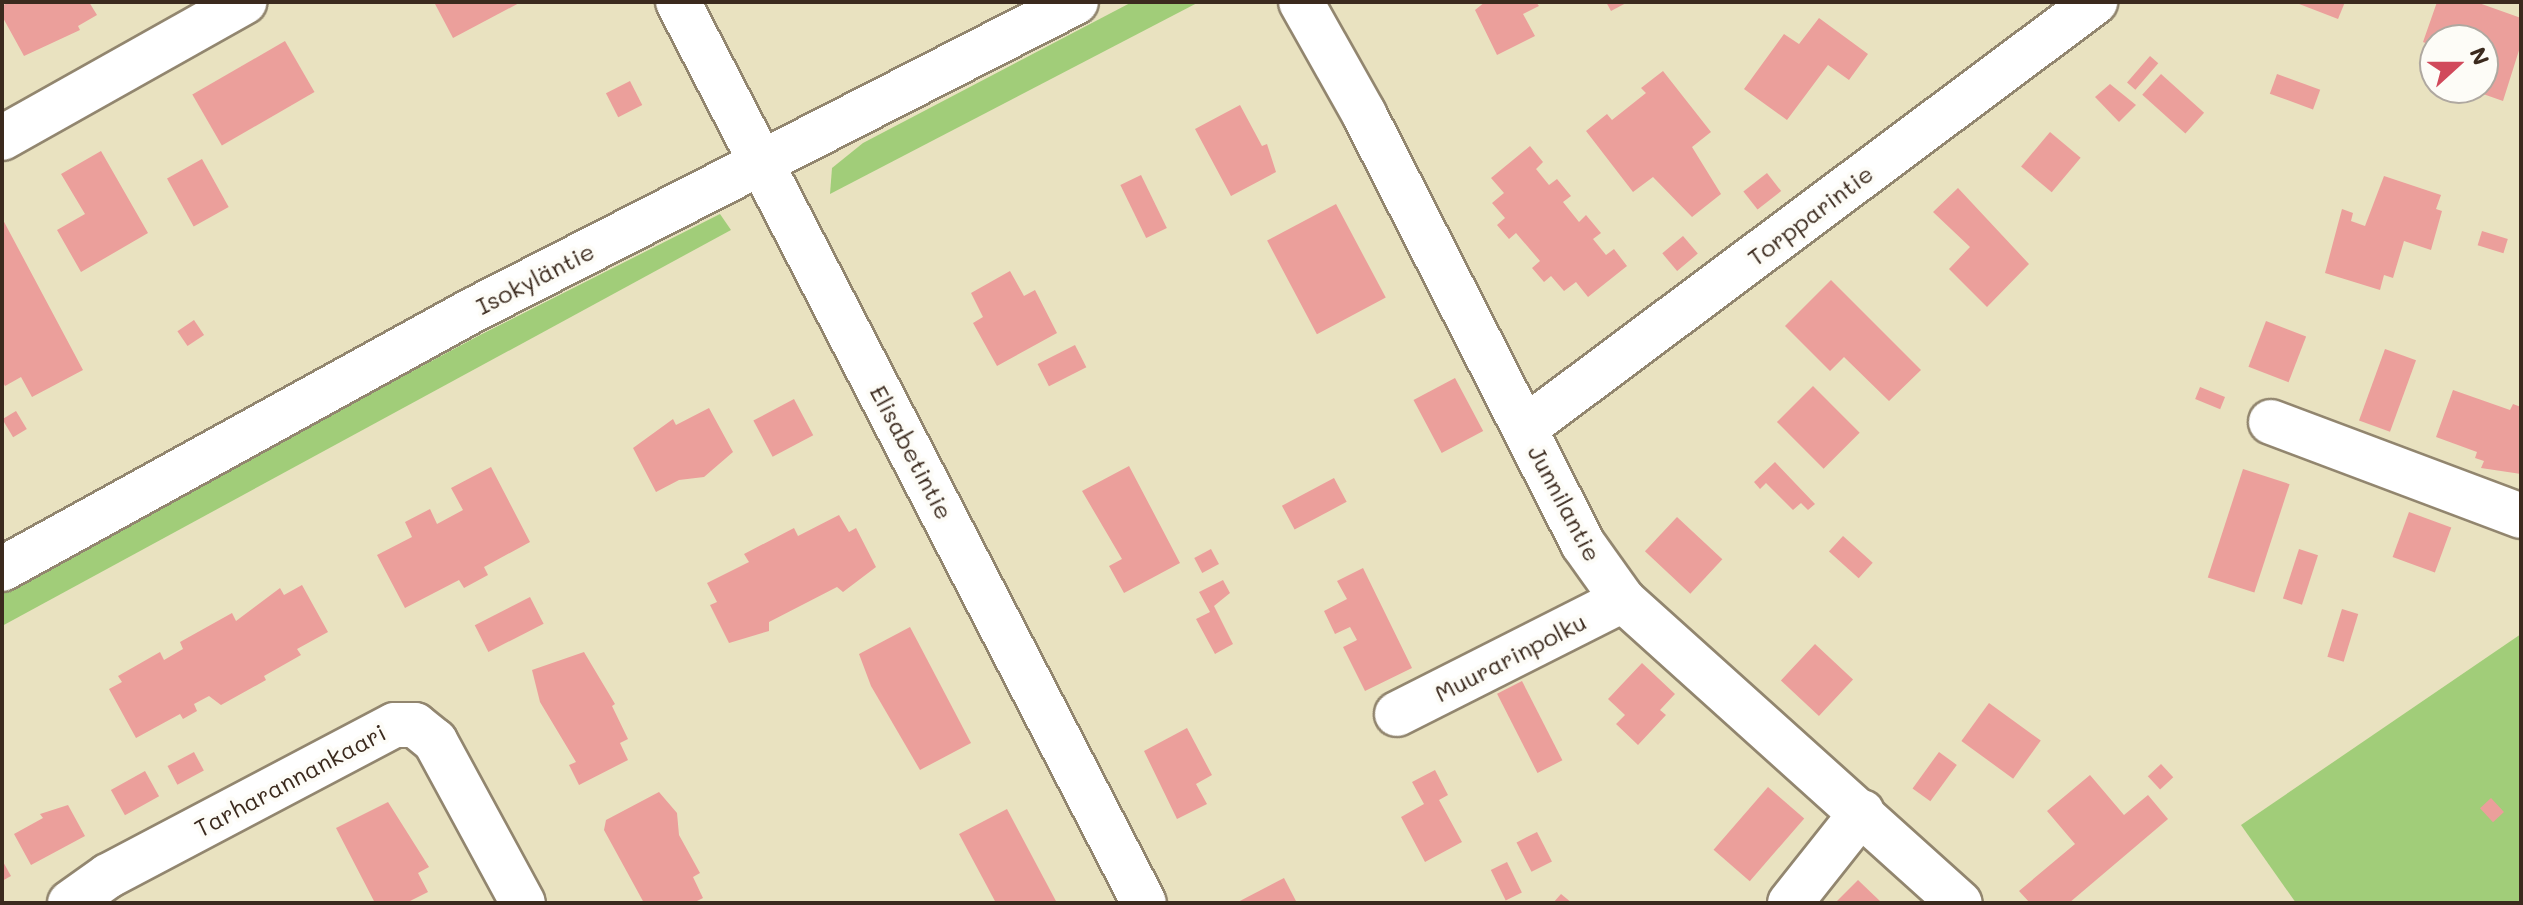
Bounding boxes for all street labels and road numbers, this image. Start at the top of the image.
street label: Torpparintie [1742,158,1878,272]
street label: Isokyläntie [471,236,599,320]
street label: Elisabetintie [865,380,959,524]
street label: Junnilantie [1522,440,1608,566]
street label: Muurarinpolku [1430,606,1590,708]
street label: Tarharannankaari [189,717,391,843]

